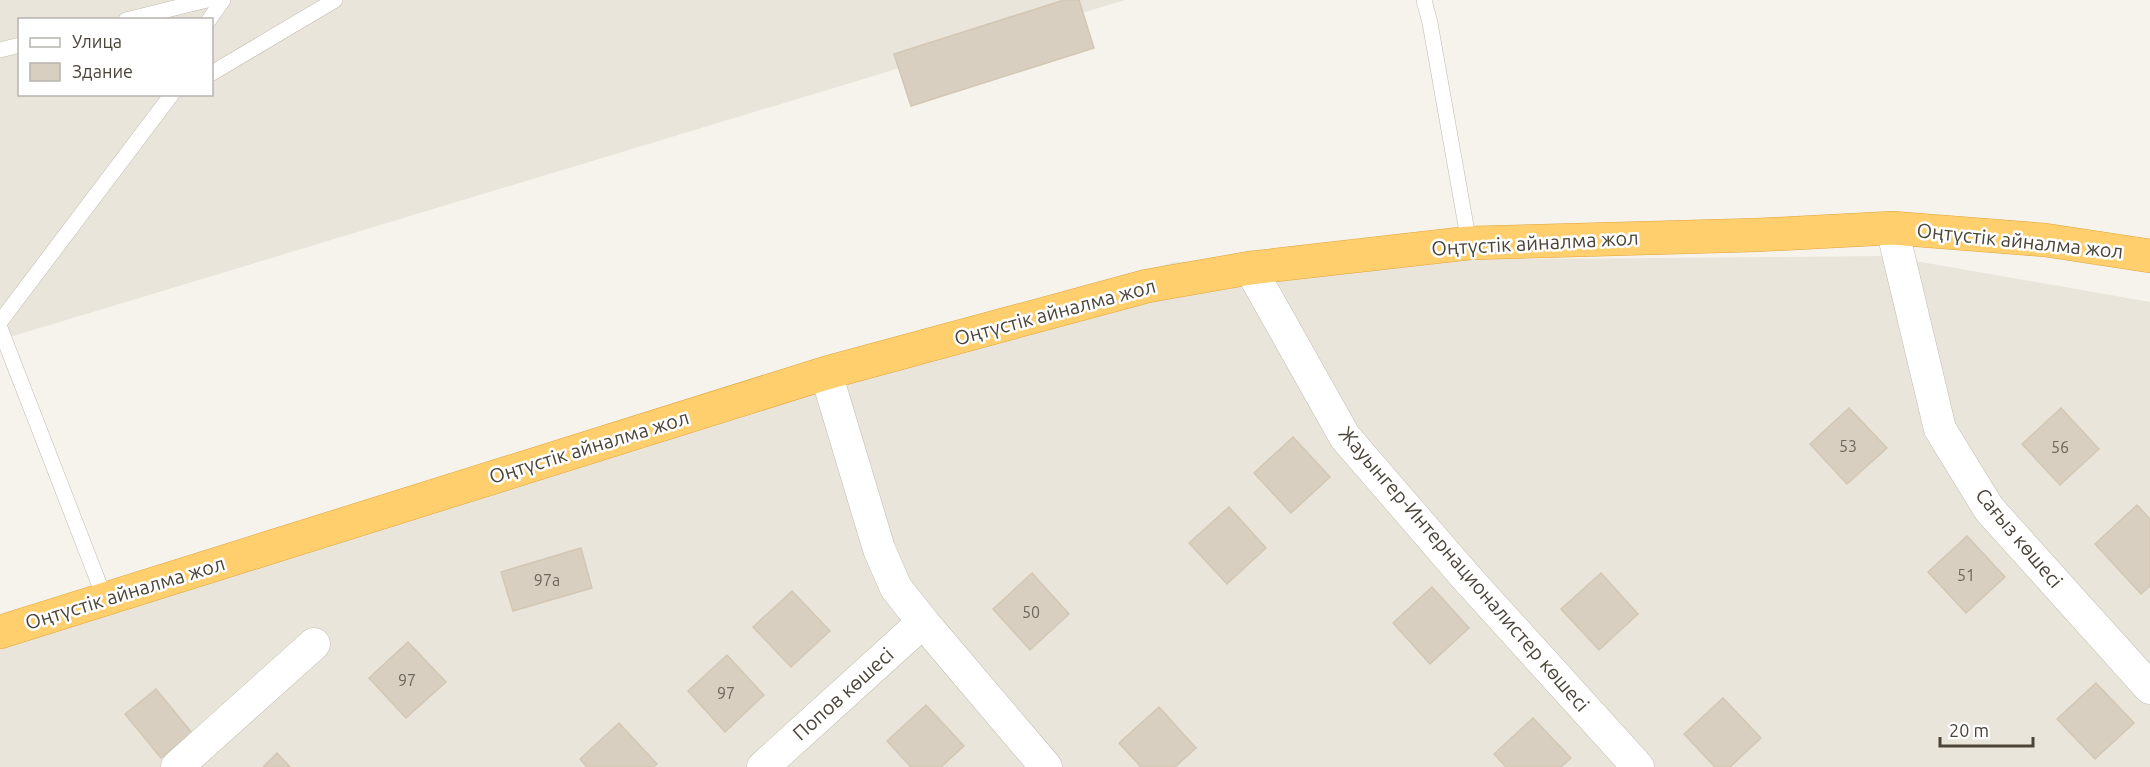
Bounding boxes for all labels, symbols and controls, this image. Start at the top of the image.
legend [18,18,213,96]
text: Улица [72,31,122,51]
text: Здание [72,61,133,81]
street label: Оңтүстік айналма жол [1916,218,2124,263]
street label: Оңтүстік айналма жол [1431,226,1639,259]
street label: Оңтүстік айналма жол [952,274,1158,349]
street label: Оңтүстік айналма жол [486,405,691,488]
street label: Жауынгер-Интернационалистер көшесі [1334,422,1594,716]
house number: 53 [1839,437,1857,455]
house number: 56 [2051,438,2069,456]
street label: Сағыз көшесі [1971,483,2068,592]
street label: Оңтүстік айналма жол [22,551,227,634]
house number: 51 [1957,566,1975,584]
house number: 97а [534,571,560,589]
house number: 50 [1022,603,1040,621]
street label: Попов көшесі [788,642,898,745]
house number: 97 [398,671,416,689]
house number: 97 [717,684,735,702]
scale bar [1940,710,2033,748]
text: 20 m [1949,720,1989,740]

